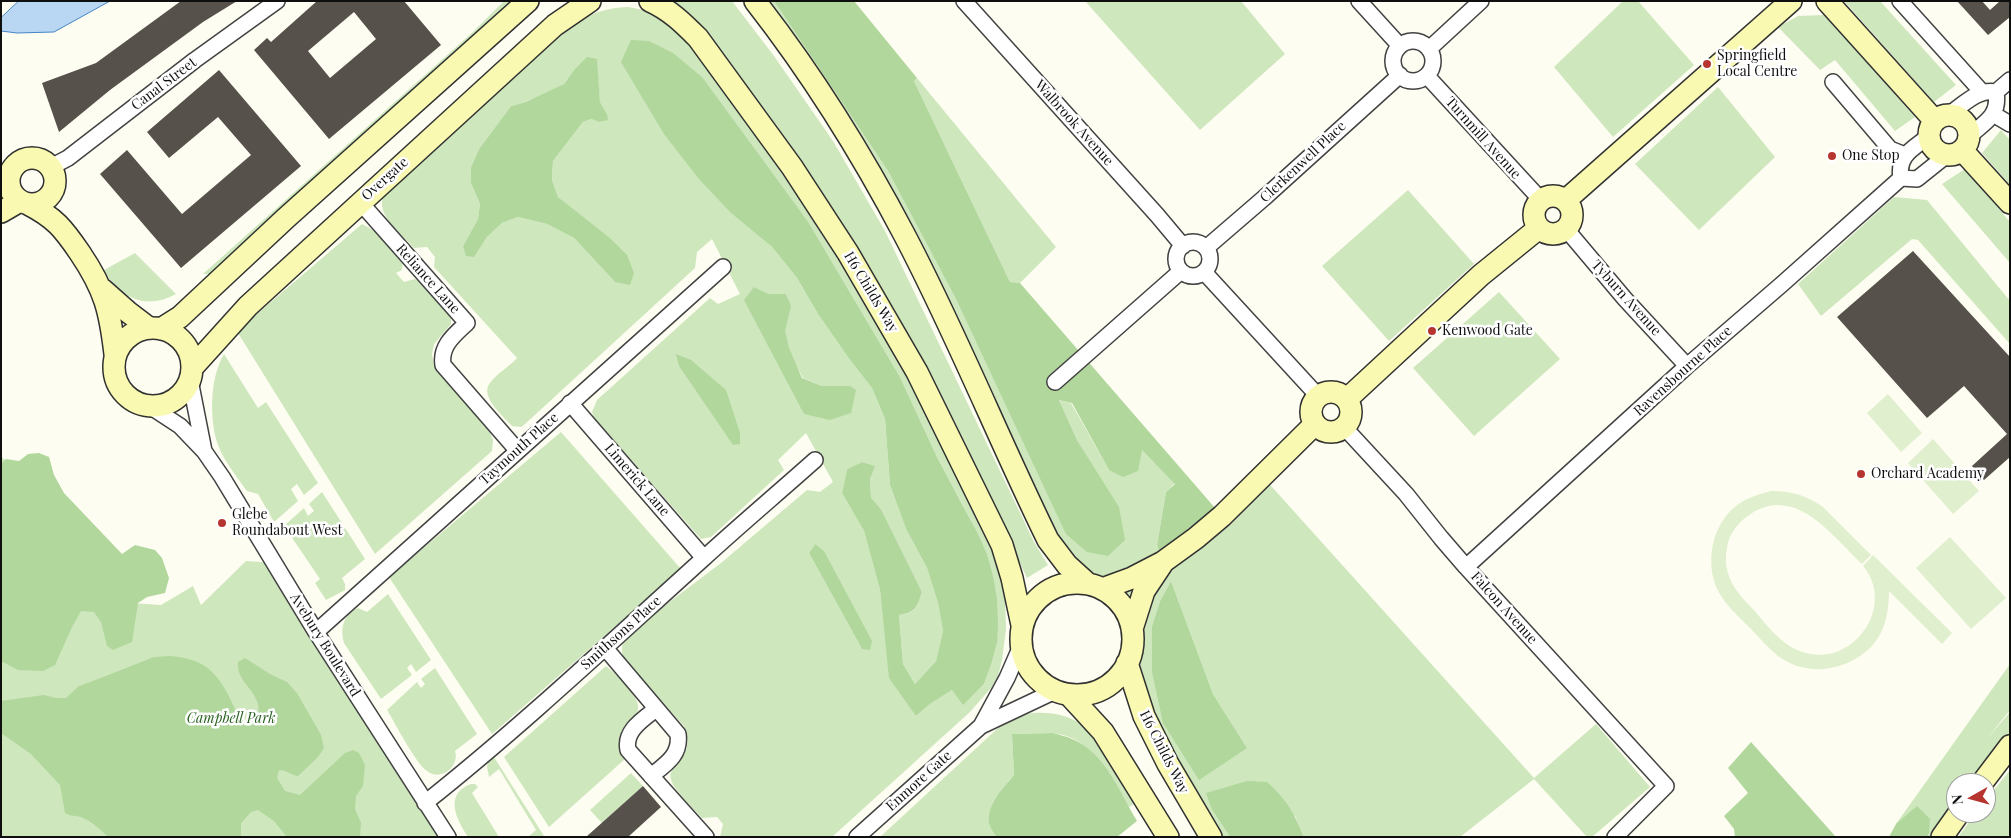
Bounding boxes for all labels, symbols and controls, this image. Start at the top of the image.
place label: Springfield Local Centre [1717,48,1797,80]
street label: Canal Street [128,54,200,114]
marker: Springfield Local Centre [1701,58,1713,70]
street label: Walbrook Avenue [1031,77,1117,169]
street label: Turnmill Avenue [1442,93,1524,183]
street label: Clerkenwell Place [1257,118,1349,206]
place label: One Stop [1842,148,1900,164]
marker: One Stop [1826,150,1838,162]
street label: Overgate [358,154,412,204]
street label: Reliance Lane [392,241,464,317]
street label: H6 Childs Way [840,249,902,335]
street label: Tyburn Avenue [1588,257,1664,339]
place label: Kenwood Gate [1442,323,1533,339]
street label: Ravensbourne Place [1630,323,1736,419]
marker: Kenwood Gate [1426,325,1438,337]
street label: Taymouth Place [476,409,562,489]
street label: Limerick Lane [601,440,673,520]
place label: Orchard Academy [1871,466,1984,482]
marker: Orchard Academy [1855,468,1867,480]
place label: Glebe Roundabout West [232,507,342,540]
marker: Glebe Roundabout West [216,517,228,529]
street label: Falcon Avenue [1467,569,1541,647]
street label: Avebury Boulevard [286,590,364,700]
street label: Smithsons Place [577,593,665,673]
street label: H6 Childs Way [1136,708,1192,796]
park label: Campbell Park [187,711,275,727]
street label: Enmore Gate [883,747,955,815]
north arrow [1946,773,1996,823]
text: N [1947,794,1967,806]

